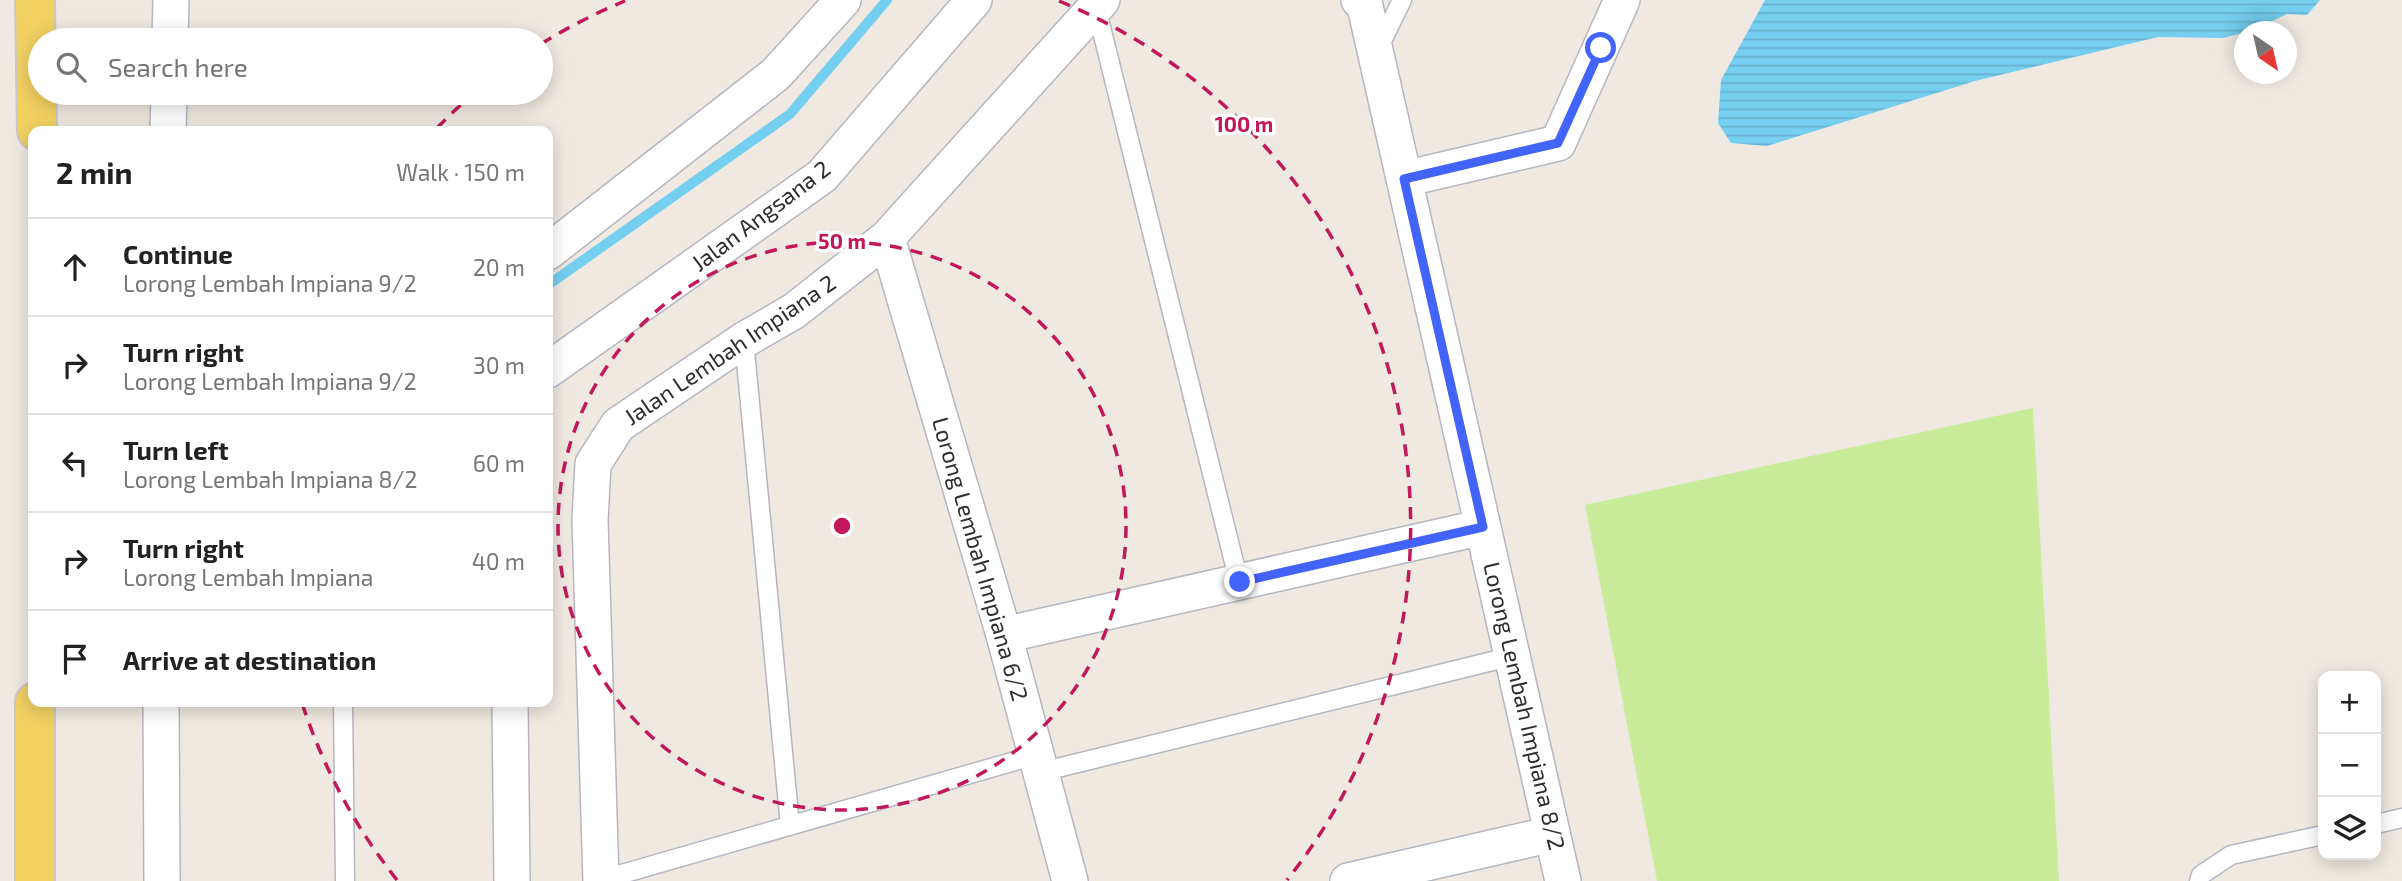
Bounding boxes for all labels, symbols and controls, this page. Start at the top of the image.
north arrow [2234,21,2297,84]
search box [28,28,553,105]
route start [1585,32,1616,63]
icon: search [52,48,90,86]
text: Search here [108,51,248,82]
text: 100 m [1215,111,1273,136]
text: 2 min [56,154,133,190]
street label: Jalan Angsana 2 [685,154,835,277]
text: Walk · 150 m [396,158,525,186]
text: 50 m [818,228,866,253]
text: Continue [123,238,233,269]
icon: ahead [56,248,94,286]
text: 20 m [473,253,525,281]
street label: Jalan Lembah Impiana 2 [618,268,840,430]
text: Lorong Lembah Impiana 9/2 [123,269,417,297]
text: Turn right [123,336,244,367]
icon: right [56,346,94,384]
text: 30 m [473,351,525,379]
text: Lorong Lembah Impiana 9/2 [123,367,417,395]
street label: Lorong Lembah Impiana 6/2 [927,414,1035,704]
text: Turn left [123,434,229,465]
icon: left [56,444,94,482]
text: 60 m [473,449,525,477]
text: Lorong Lembah Impiana 8/2 [123,465,417,493]
centre of rings [830,514,854,538]
text: Turn right [123,532,244,563]
icon: right [56,542,94,580]
text: 40 m [472,547,525,575]
street label: Lorong Lembah Impiana 8/2 [1478,559,1572,852]
text: Lorong Lembah Impiana [123,563,374,591]
route end [1224,566,1255,597]
icon: arrive [56,640,94,678]
text: Arrive at destination [123,644,376,675]
map controls [2318,671,2381,860]
button: + [2318,671,2381,734]
button: − [2318,734,2381,797]
button: layers [2318,797,2381,860]

